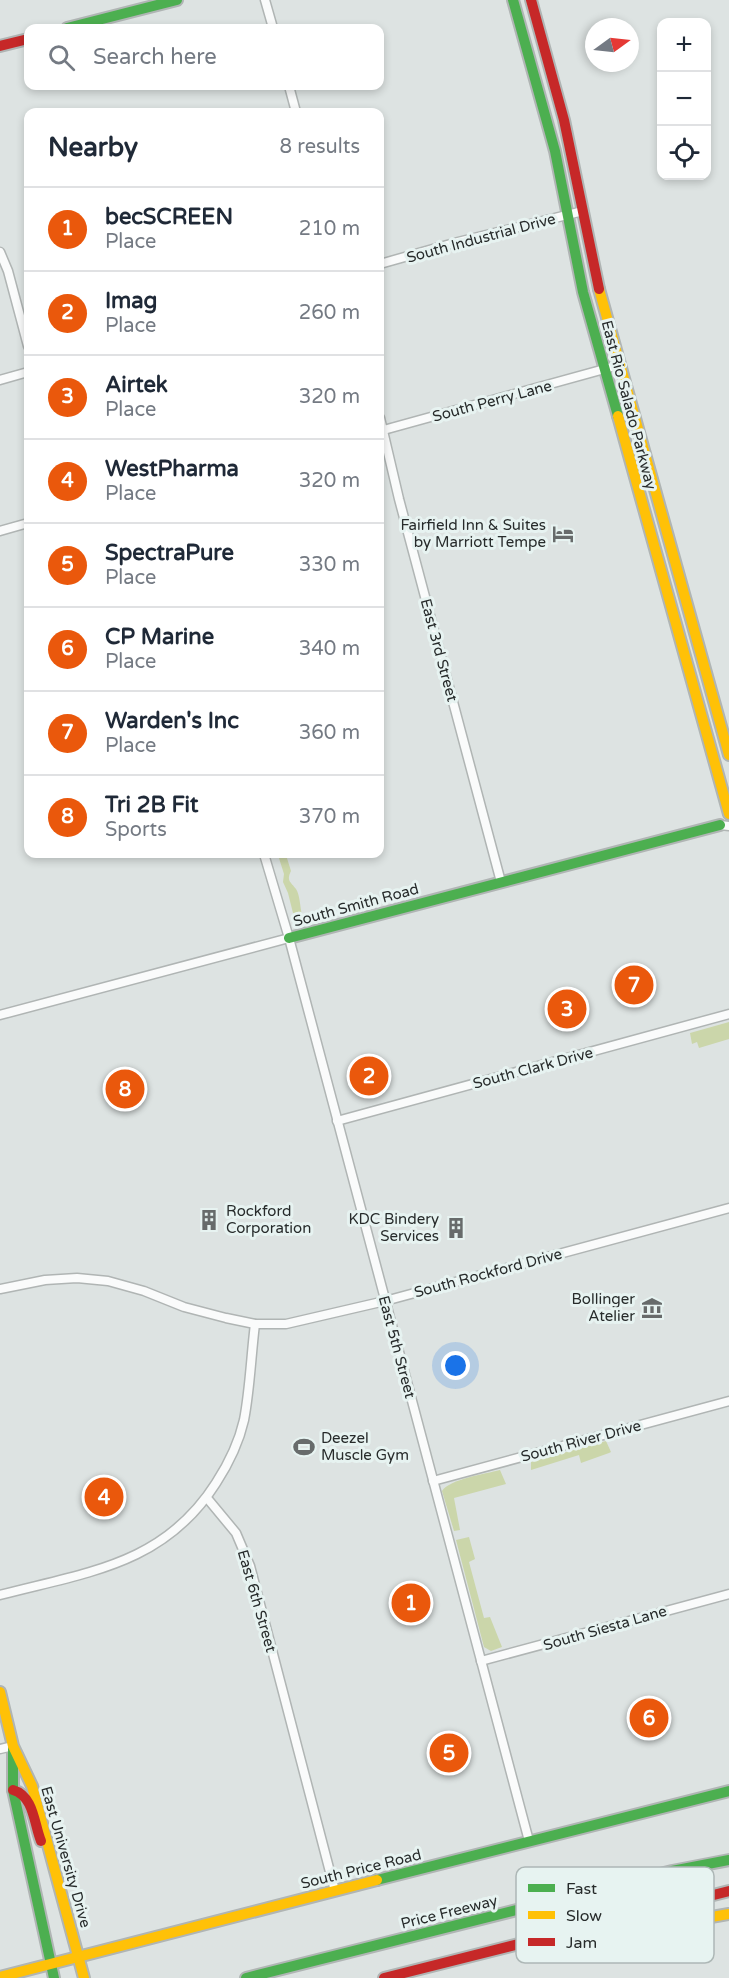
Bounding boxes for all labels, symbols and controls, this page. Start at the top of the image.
north arrow [585,18,639,72]
map controls [657,18,711,180]
button: + [657,18,711,72]
search box [24,24,384,90]
icon: search [45,41,78,74]
text: Search here [93,44,217,70]
button: − [657,72,711,126]
button: locate [657,126,711,180]
text: Nearby [48,132,138,163]
text: 8 results [280,135,360,159]
text: becSCREEN [105,204,233,230]
street label: South Industrial Drive [405,209,557,267]
text: 1 [61,217,74,241]
text: 210 m [299,217,360,241]
text: Place [105,230,156,254]
text: Imag [105,288,158,314]
text: 2 [61,301,74,325]
text: 260 m [299,301,360,325]
text: Place [105,314,156,338]
street label: East Rio Salado Parkway [598,318,660,492]
text: Airtek [105,372,168,398]
street label: South Perry Lane [430,376,554,426]
text: 3 [61,385,74,409]
text: 320 m [299,385,360,409]
text: Place [105,398,156,422]
text: WestPharma [105,456,239,482]
text: 4 [61,469,74,493]
text: 320 m [299,469,360,493]
text: Place [105,482,156,506]
place label: Fairfield Inn & Suites by Marriott Tempe [400,516,546,551]
hotel icon: Fairfield Inn & Suites by Marriott Tempe [551,522,575,546]
text: SpectraPure [105,540,234,566]
text: 5 [61,553,74,577]
text: 330 m [299,553,360,577]
text: Place [105,566,156,590]
street label: East 3rd Street [417,597,461,704]
text: CP Marine [105,624,214,650]
text: 6 [61,637,74,661]
text: 340 m [299,637,360,661]
text: Place [105,650,156,674]
text: Warden's Inc [105,708,239,734]
text: 7 [61,721,74,745]
text: 360 m [299,721,360,745]
text: Place [105,734,156,758]
text: Tri 2B Fit [105,792,199,818]
text: 8 [61,805,74,829]
text: 370 m [299,805,360,829]
text: Sports [105,818,167,842]
street label: South Smith Road [291,880,421,930]
pin: 7 [614,962,654,1008]
pin: 3 [548,986,586,1032]
street label: South Clark Drive [471,1043,595,1093]
pin: 2 [350,1054,388,1098]
pin: 8 [106,1066,144,1112]
place label: Rockford Corporation [226,1202,311,1237]
building icon: Rockford Corporation [197,1208,221,1232]
place label: KDC Bindery Services [348,1210,439,1245]
building icon: KDC Bindery Services [444,1216,468,1240]
street label: South Rockford Drive [412,1245,564,1301]
place label: Bollinger Atelier [572,1290,635,1325]
street label: East 5th Street [375,1294,419,1401]
museum icon: Bollinger Atelier [640,1296,664,1320]
your location [441,1351,470,1380]
street label: South River Drive [519,1416,643,1466]
place label: Deezel Muscle Gym [321,1429,409,1464]
sports icon: Deezel Muscle Gym [292,1435,316,1459]
pin: 4 [84,1474,124,1520]
street label: East 6th Street [234,1548,280,1655]
pin: 1 [392,1580,430,1626]
street label: South Siesta Lane [541,1602,669,1654]
pin: 6 [630,1696,668,1740]
pin: 5 [430,1730,468,1776]
street label: East University Drive [37,1784,95,1930]
street label: South Price Road [299,1845,423,1893]
legend [516,1867,714,1963]
text: Fast [566,1879,597,1899]
street label: Price Freeway [399,1891,499,1933]
text: Slow [566,1906,602,1926]
text: Jam [566,1933,597,1953]

